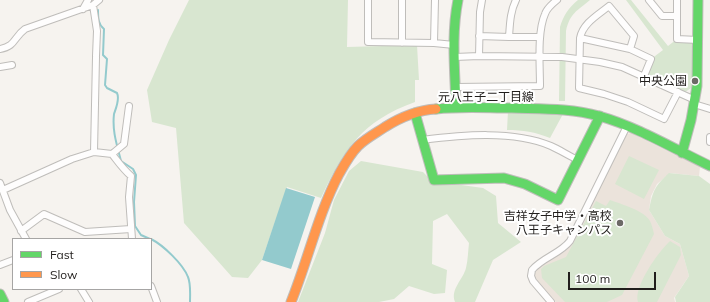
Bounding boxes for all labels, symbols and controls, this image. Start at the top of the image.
place label: 中央公園 [639,74,687,88]
marker: 中央公園 [690,76,700,86]
street label: 元八王子二丁目線 [438,90,534,104]
place label: 吉祥女子中学・高校 八王子キャンパス [504,209,612,237]
marker: 吉祥女子中学・高校 八王子キャンパス [615,218,625,228]
legend [12,238,152,290]
text: Fast [50,247,74,262]
scale bar [570,264,658,290]
text: Slow [50,267,78,282]
text: 100 m [575,271,610,286]

